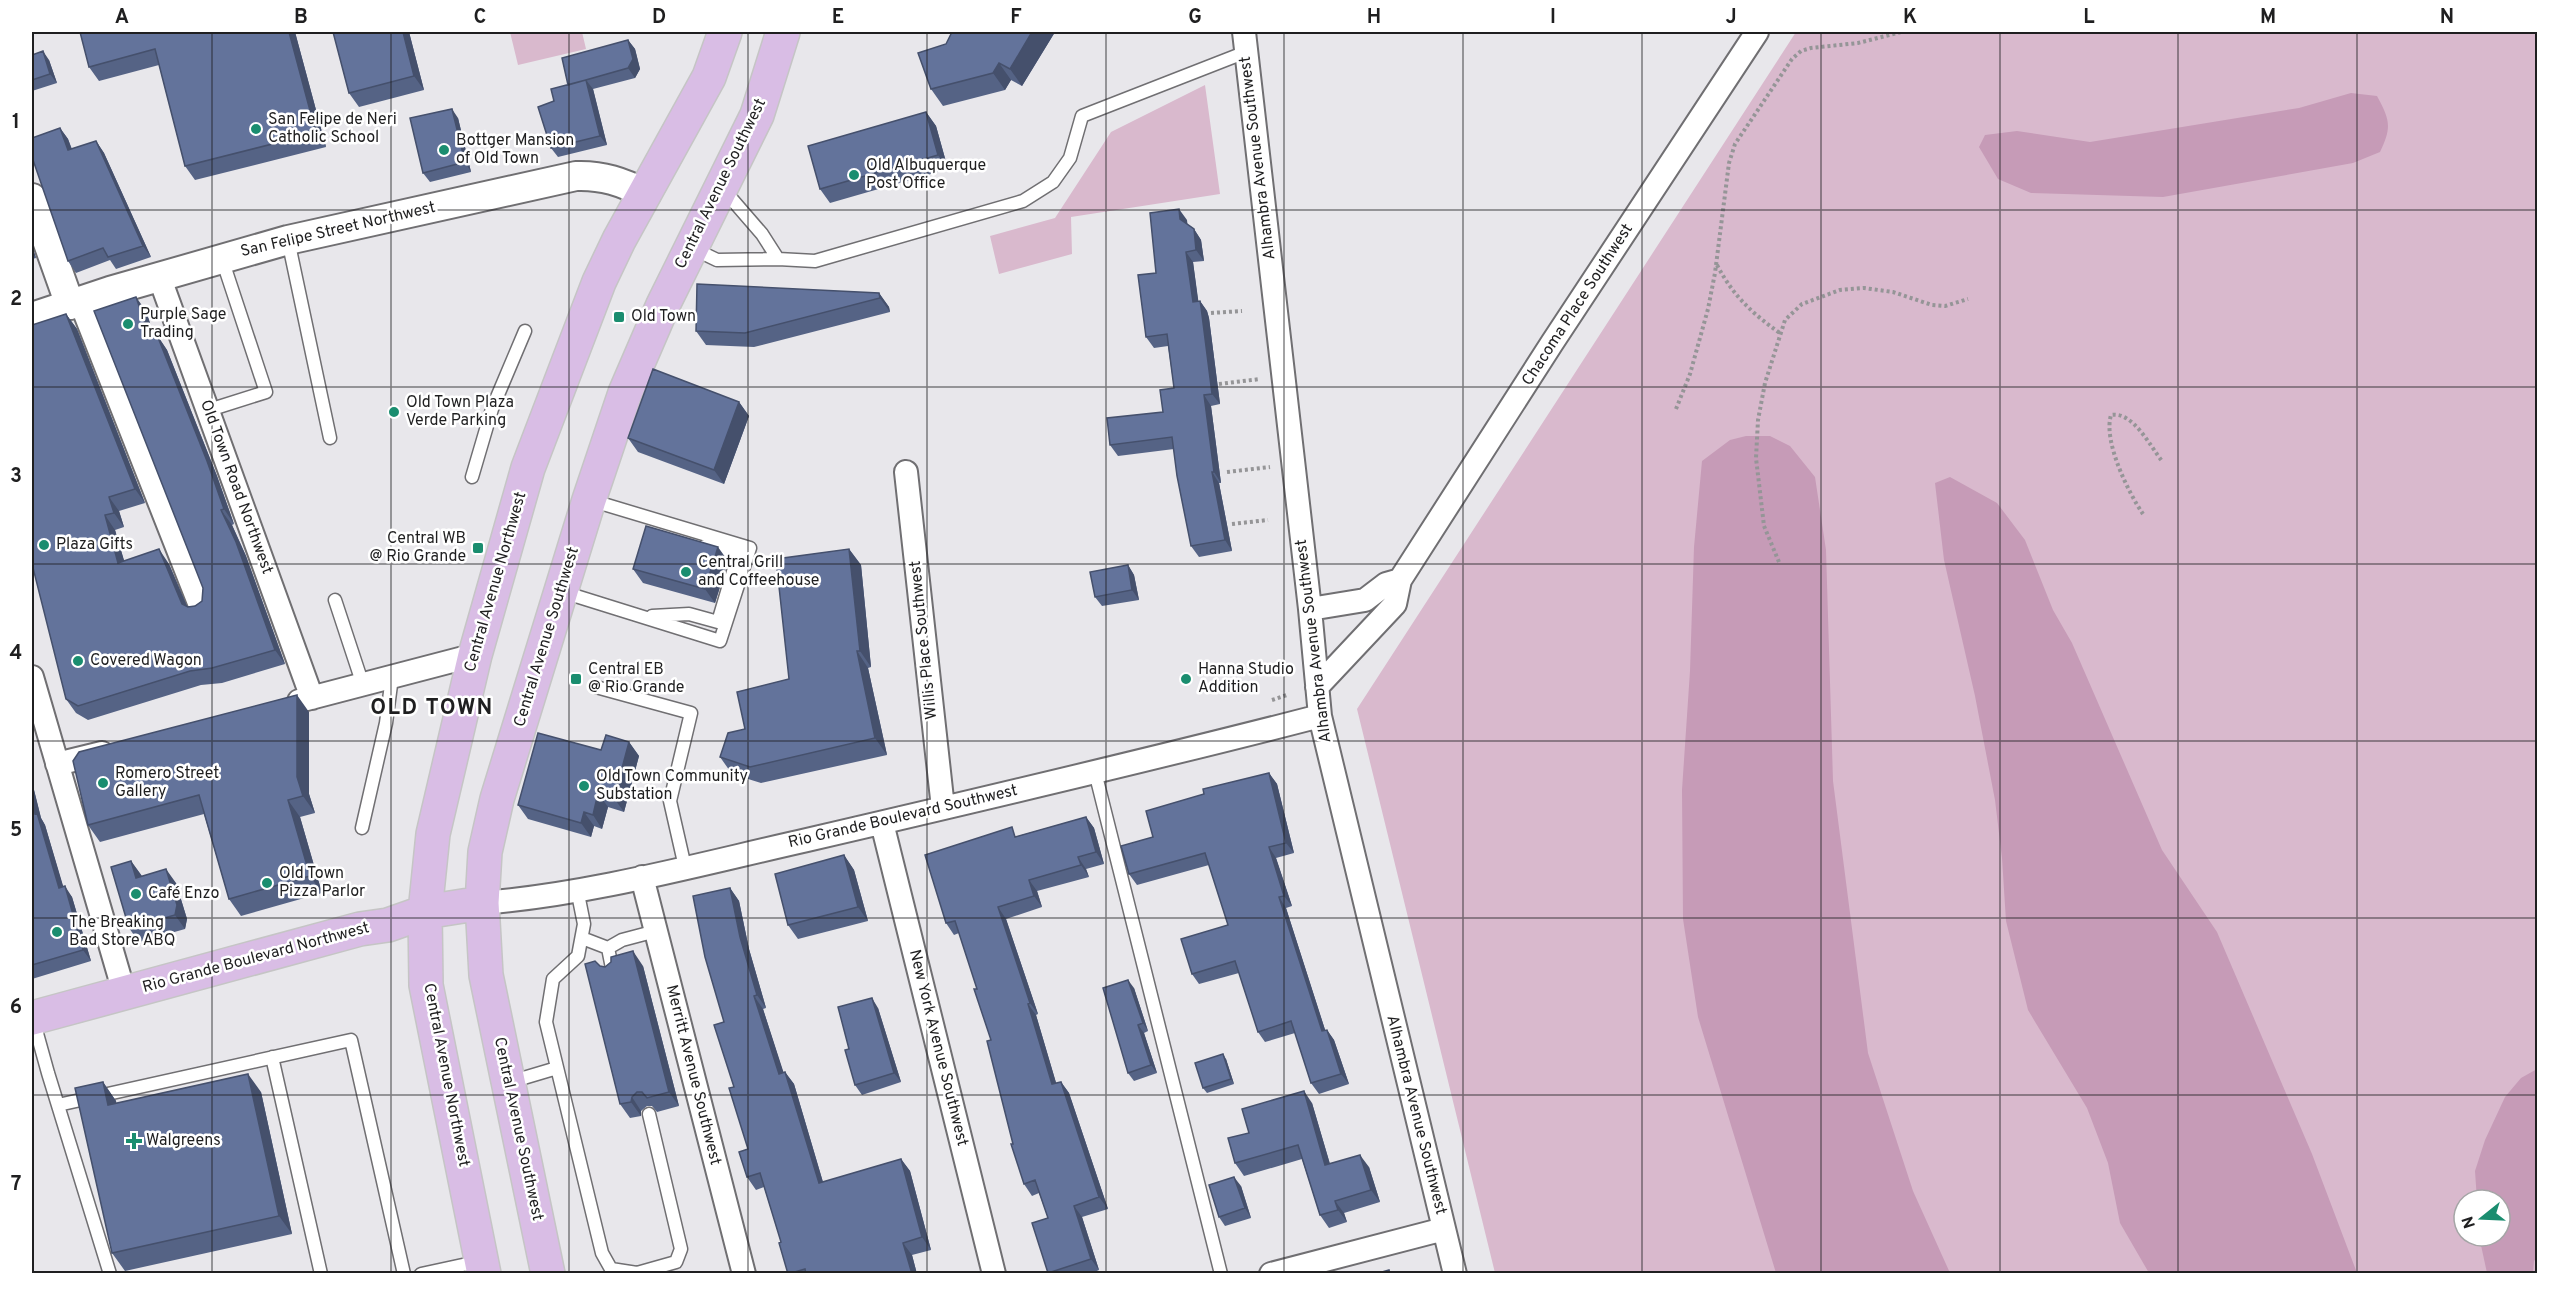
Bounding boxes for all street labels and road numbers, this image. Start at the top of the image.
street label: Alhambra Avenue Southwest [1236,55,1280,261]
street label: Central Avenue Southwest [671,95,771,273]
street label: San Felipe Street Northwest [239,198,437,262]
street label: Chacoma Place Southwest [1518,220,1638,390]
street label: Old Town Road Northwest [195,397,277,577]
street label: Central Avenue Northwest [461,490,531,674]
street label: Alhambra Avenue Southwest [1292,538,1336,744]
street label: Central Avenue Southwest [510,545,584,729]
street label: Willis Place Southwest [906,560,942,720]
street label: Rio Grande Boulevard Southwest [786,781,1020,853]
street label: Rio Grande Boulevard Northwest [140,918,372,998]
street label: New York Avenue Southwest [904,948,972,1148]
street label: Central Avenue Northwest [418,981,474,1169]
street label: Merritt Avenue Southwest [661,983,725,1167]
street label: Alhambra Avenue Southwest [1382,1013,1450,1217]
street label: Central Avenue Southwest [489,1035,547,1223]

